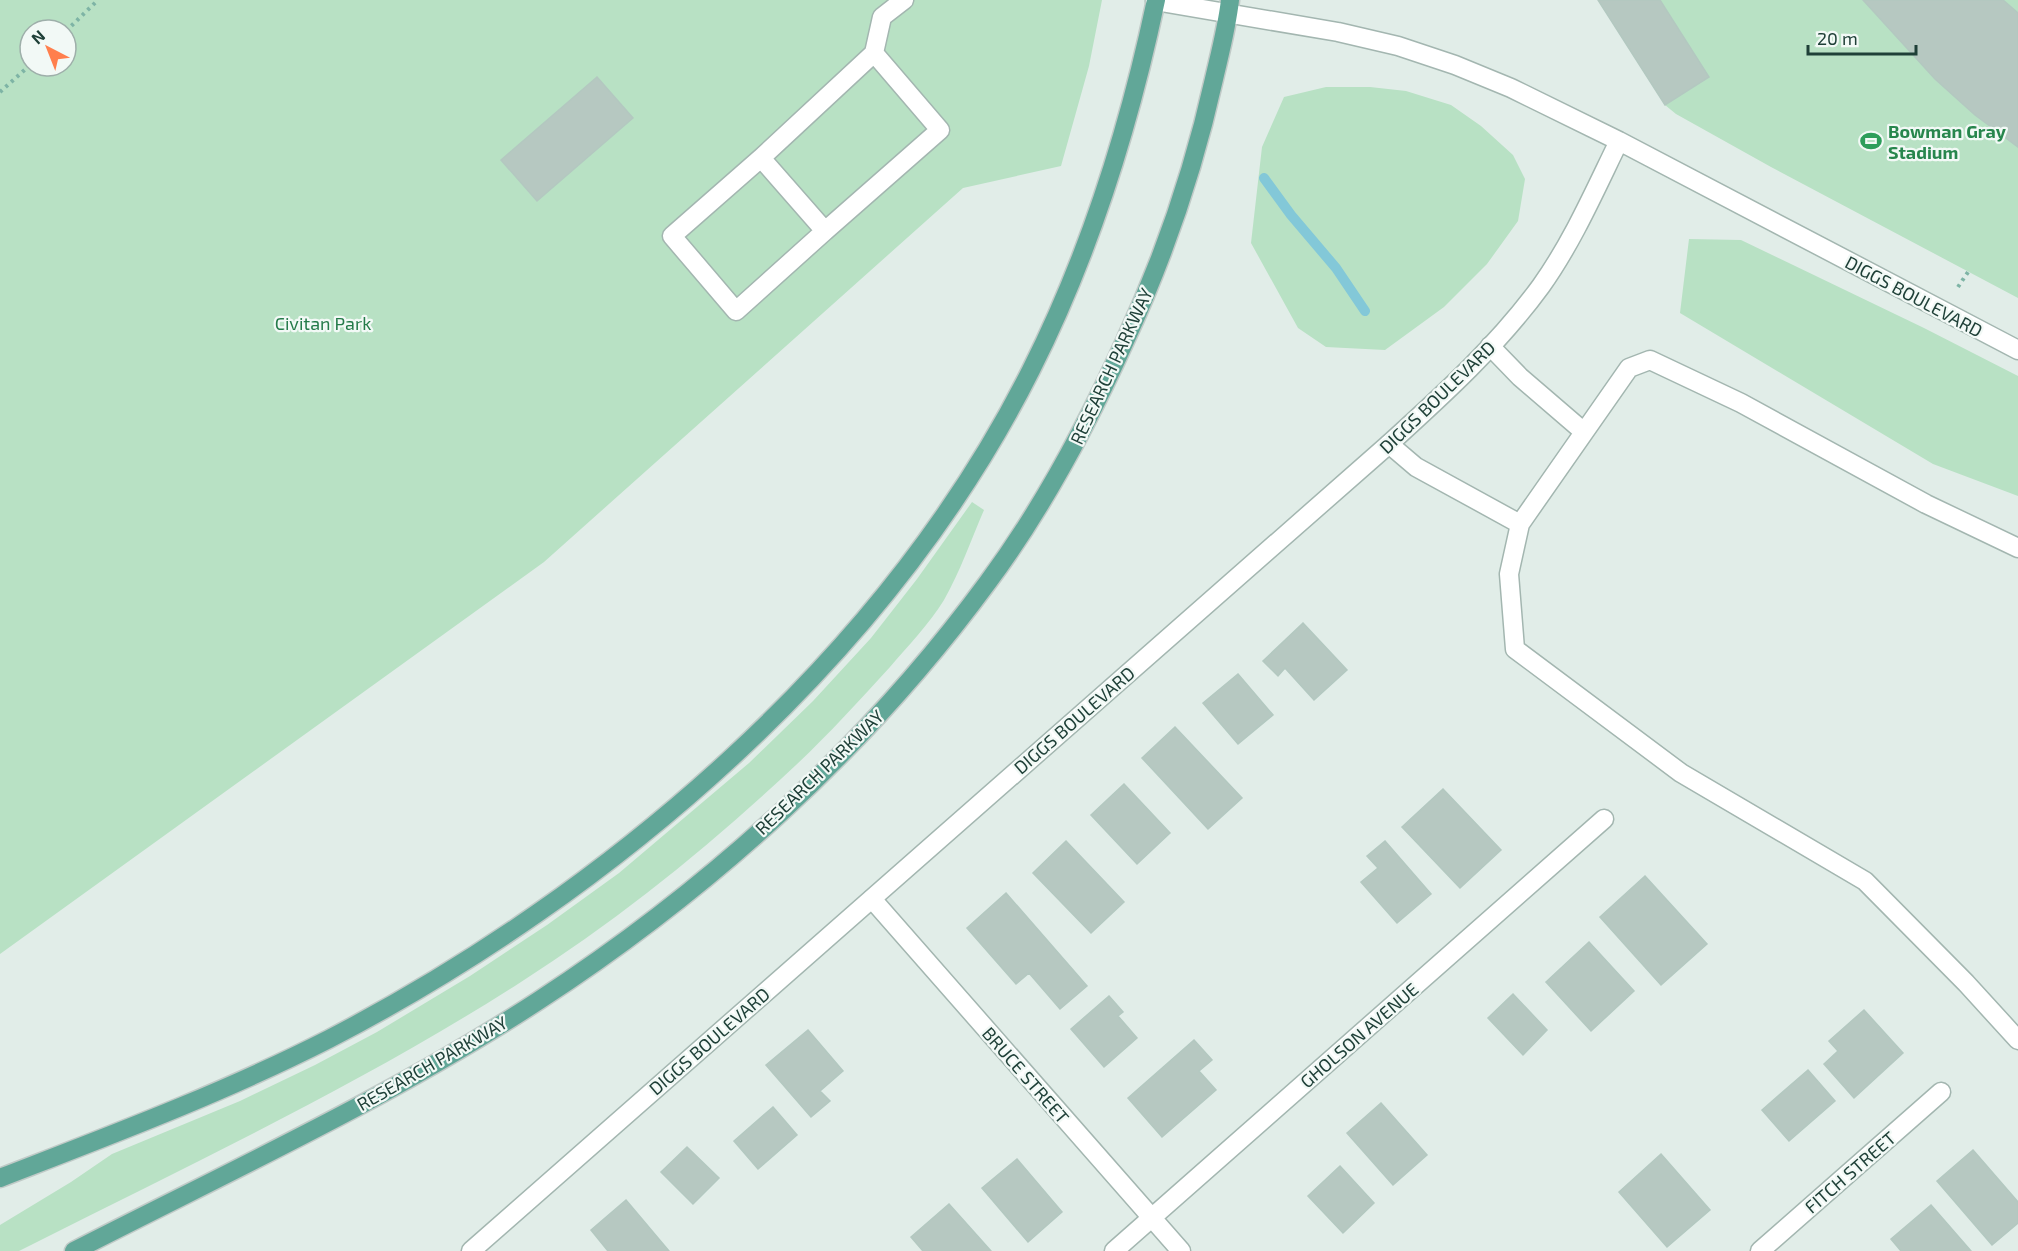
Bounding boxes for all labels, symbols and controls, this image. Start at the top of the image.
north arrow [18,18,78,78]
scale bar [1808,18,1916,56]
text: N [27,26,48,47]
text: 20 m [1817,27,1858,49]
place label: Bowman Gray Stadium [1888,120,2007,163]
sports icon: Bowman Gray Stadium [1859,129,1883,153]
street label: DIGGS BOULEVARD [1842,250,1986,342]
street label: RESEARCH PARKWAY [1065,284,1157,448]
park label: Civitan Park [275,312,371,334]
street label: DIGGS BOULEVARD [1375,336,1499,458]
street label: DIGGS BOULEVARD [1009,662,1139,778]
street label: RESEARCH PARKWAY [750,704,888,839]
street label: GHOLSON AVENUE [1295,978,1423,1092]
street label: DIGGS BOULEVARD [644,983,774,1099]
street label: RESEARCH PARKWAY [353,1011,512,1115]
street label: BRUCE STREET [978,1022,1074,1128]
street label: FITCH STREET [1800,1126,1900,1217]

